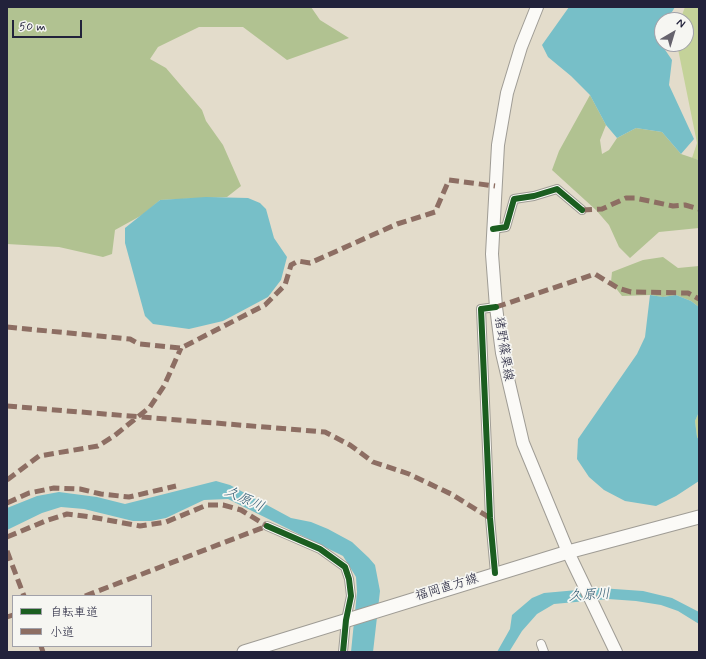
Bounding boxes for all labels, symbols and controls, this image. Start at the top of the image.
scale bar [14,12,84,38]
north arrow [654,12,694,52]
text: N [674,16,688,31]
text: 50 m [19,19,46,35]
street label: 猪野篠栗線 [490,316,516,382]
water label: 久原川 [221,484,267,516]
street label: 福岡直方線 [414,571,480,605]
water label: 久原川 [568,587,610,605]
legend [12,595,152,647]
text: 自転車道 [50,605,98,621]
text: 小道 [50,625,74,641]

